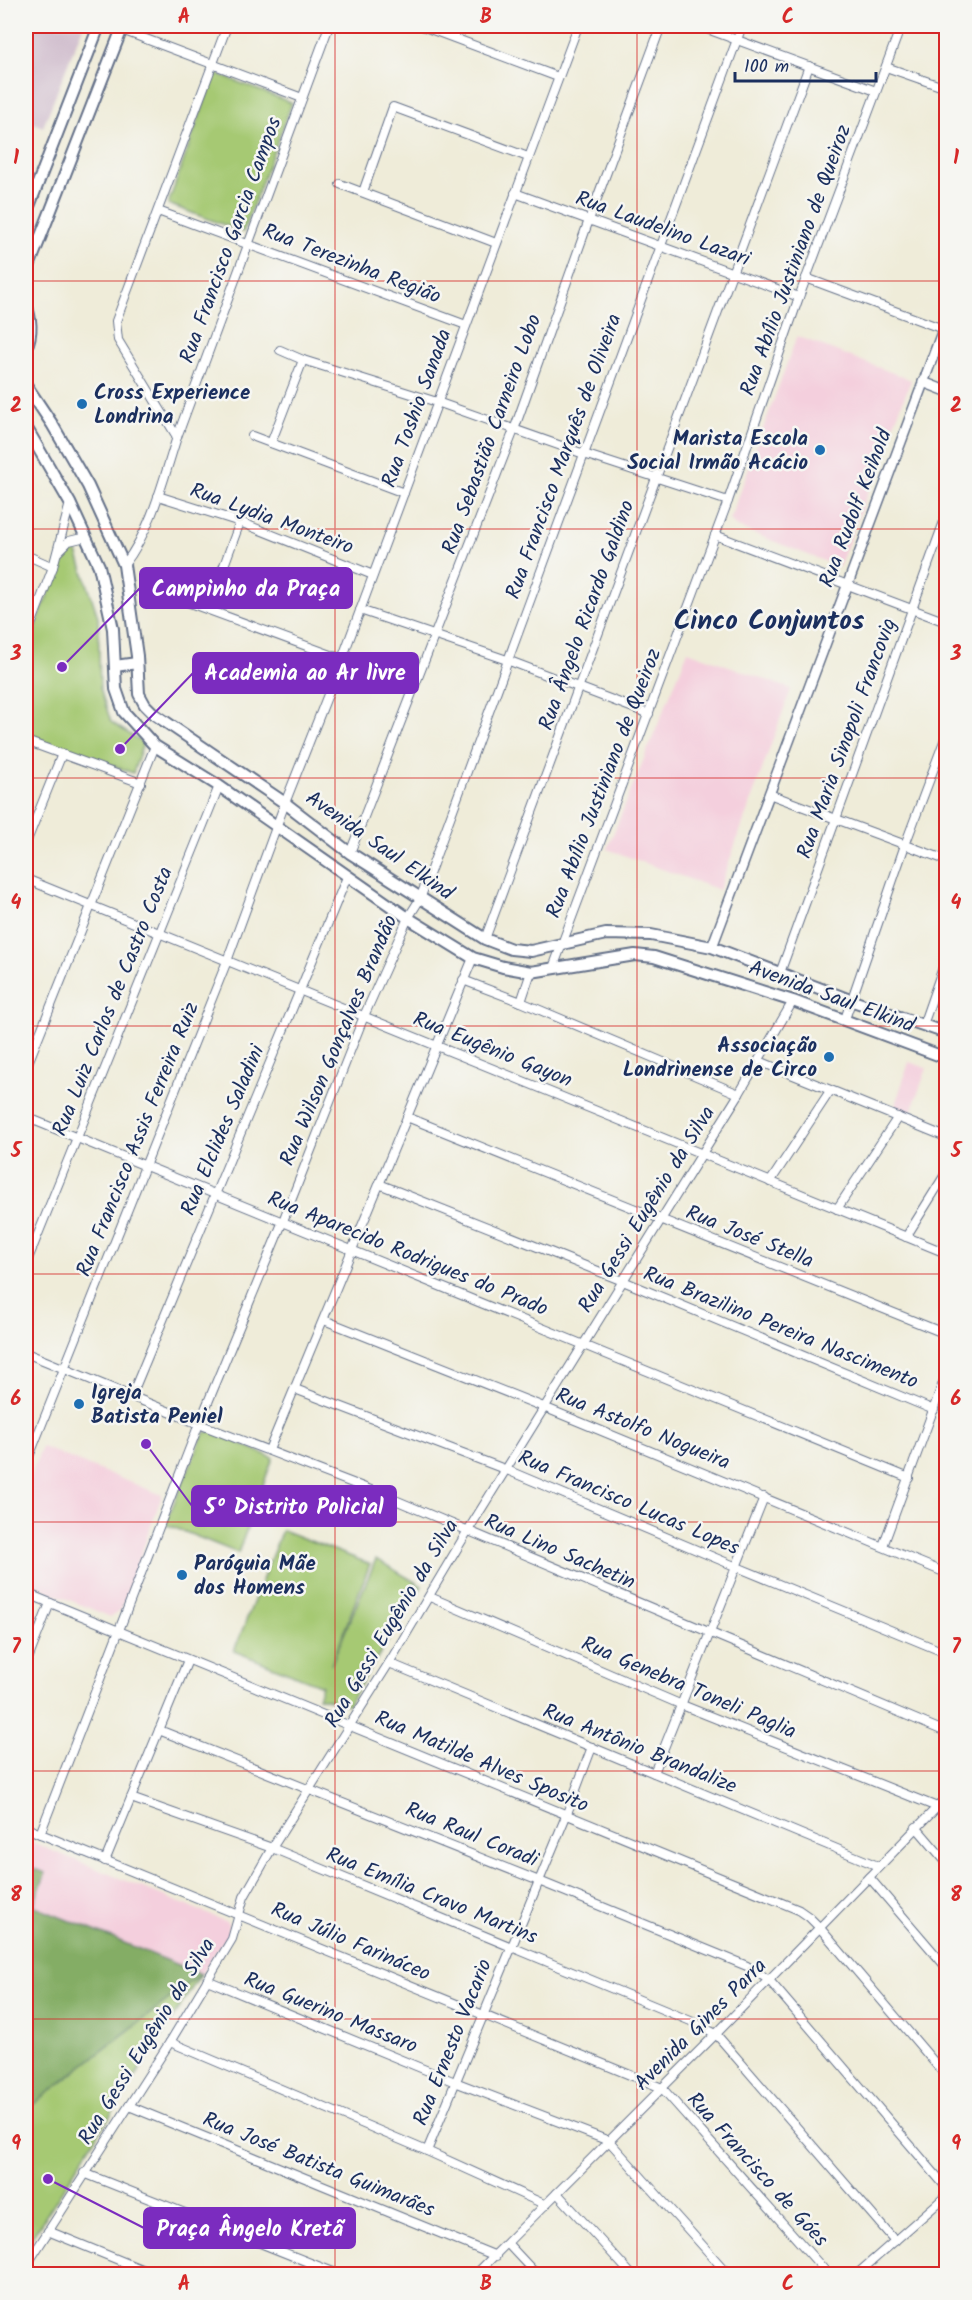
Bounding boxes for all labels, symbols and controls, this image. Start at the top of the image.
text: A [178,2,190,34]
text: B [480,2,492,34]
text: C [782,2,794,34]
scale bar [735,45,876,83]
text: 100 m [744,53,789,82]
street label: Rua Francisco Garcia Campos [171,113,291,368]
street label: Rua Abílio Justiniano de Queiroz [732,120,861,401]
text: 1 [13,143,19,175]
text: 1 [953,143,959,175]
street label: Rua Laudelino Lazari [571,183,755,277]
street label: Rua Terezinha Região [257,215,446,314]
street label: Rua Francisco Marquês de Oliveira [497,309,632,604]
street label: Rua Sebastião Carneiro Lobo [434,310,551,559]
street label: Rua Toshio Sanada [373,324,461,493]
place label: Cross Experience Londrina [94,377,250,434]
text: 2 [10,391,22,423]
text: 2 [950,391,962,423]
marker: Cross Experience Londrina [75,397,89,411]
place label: Marista Escola Social Irmão Acácio [627,423,808,480]
street label: Rua Rudolf Keihold [811,424,902,593]
marker: Marista Escola Social Irmão Acácio [813,443,827,457]
street label: Rua Lydia Monteiro [185,474,358,564]
street label: Rua Ângelo Ricardo Galdino [530,496,644,735]
callout: Campinho da Praça [140,568,352,608]
text: Campinho da Praça [152,573,340,608]
district label: Cinco Conjuntos [674,600,865,643]
street label: Rua Maria Sinopoli Francovig [788,614,906,863]
text: 3 [10,639,22,671]
text: 3 [950,639,962,671]
street label: Rua Abílio Justiniano de Queiroz [538,644,671,923]
callout: Academia ao Ar livre [193,653,418,693]
text: Academia ao Ar livre [204,657,406,692]
street label: Avenida Saul Elkind [298,783,461,910]
street label: Rua Luiz Carlos de Castro Costa [44,862,183,1141]
text: 4 [11,888,22,920]
text: 4 [951,888,962,920]
street label: Rua Wilson Gonçalves Brandão [271,910,407,1171]
street label: Avenida Saul Elkind [744,952,920,1043]
street label: Rua Francisco Assis Ferreira Ruiz [68,997,209,1282]
street label: Rua Eugênio Gayon [408,1003,577,1097]
place label: Associação Londrinense de Circo [623,1030,817,1087]
street label: Rua Elclides Saladini [173,1039,275,1221]
marker: Associação Londrinense de Circo [822,1050,836,1064]
street label: Rua Gessi Eugênio da Silva [570,1100,725,1320]
text: 5 [10,1136,23,1168]
text: 5 [950,1136,963,1168]
street label: Rua Aparecido Rodrigues do Prado [262,1183,553,1326]
street label: Rua José Stella [680,1197,818,1278]
street label: Rua Brazilino Pereira Nascimento [638,1258,923,1399]
place label: Igreja Batista Peniel [91,1377,223,1434]
street label: Rua Astolfo Nogueira [550,1379,735,1480]
text: 6 [11,1384,22,1416]
text: 6 [951,1384,962,1416]
marker: Igreja Batista Peniel [72,1397,86,1411]
street label: Rua Francisco Lucas Lopes [513,1442,744,1565]
callout: 5º Distrito Policial [192,1486,396,1526]
text: 5º Distrito Policial [203,1491,384,1526]
street label: Rua Lino Sachetin [479,1506,640,1599]
street label: Rua Gessi Eugênio da Silva [317,1513,468,1735]
place label: Paróquia Mãe dos Homens [194,1548,316,1605]
marker: Paróquia Mãe dos Homens [175,1568,189,1582]
street label: Rua Genebra Toneli Paglia [576,1628,801,1749]
text: 7 [11,1632,21,1664]
text: 7 [951,1632,961,1664]
street label: Rua Antônio Brandalize [537,1695,742,1804]
street label: Rua Matilde Alves Sposito [369,1702,594,1822]
street label: Rua Raul Coradi [400,1794,544,1877]
street label: Rua Emília Cravo Martins [321,1839,542,1954]
text: 8 [10,1880,22,1912]
text: 8 [950,1880,962,1912]
street label: Rua Júlio Farináceo [265,1894,435,1991]
street label: Rua Gessi Eugênio da Silva [70,1932,225,2152]
street label: Avenida Gines Parra [627,1951,775,2099]
street label: Rua Ernesto Vacario [405,1954,502,2131]
street label: Rua Guerino Massaro [239,1963,422,2063]
street label: Rua Francisco de Góes [678,2085,836,2255]
street label: Rua José Batista Guimarães [197,2104,440,2227]
text: 9 [11,2129,21,2161]
text: 9 [951,2129,961,2161]
callout: Praça Ângelo Kretã [144,2208,355,2248]
text: Praça Ângelo Kretã [157,2213,346,2248]
text: A [178,2269,190,2300]
text: B [480,2269,492,2300]
text: C [782,2269,794,2300]

